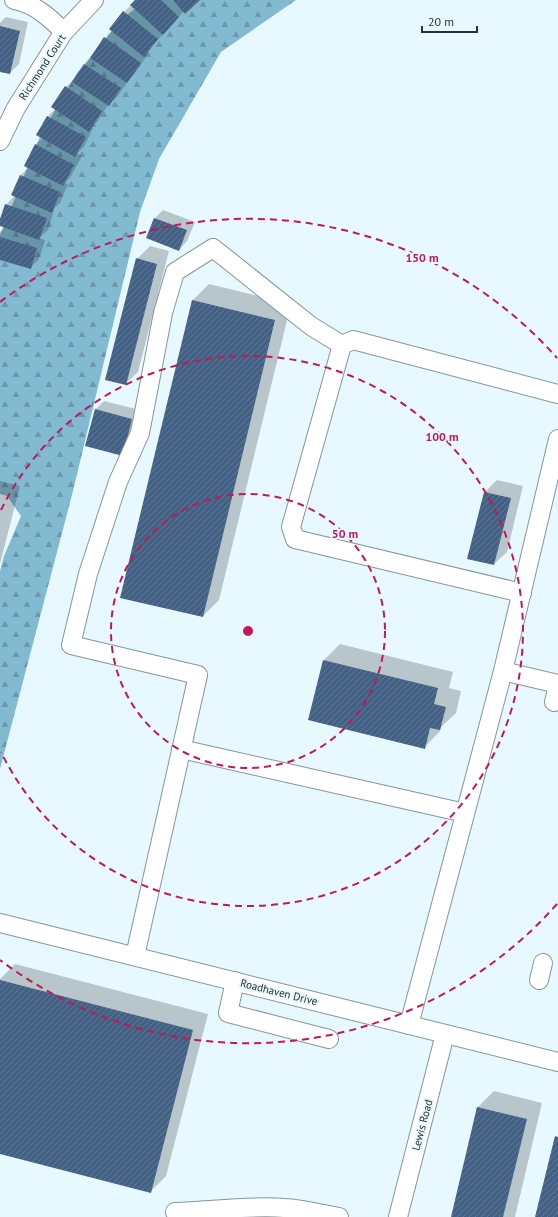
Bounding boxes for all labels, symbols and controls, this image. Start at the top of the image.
scale bar [422,8,477,34]
text: 20 m [428,14,454,29]
street label: Richmond Court [16,31,69,103]
text: 150 m [405,250,439,265]
text: 100 m [425,429,459,444]
text: 50 m [332,526,358,541]
centre of rings [241,624,255,638]
street label: Roadhaven Drive [239,976,319,1008]
street label: Lewis Road [408,1098,436,1152]

